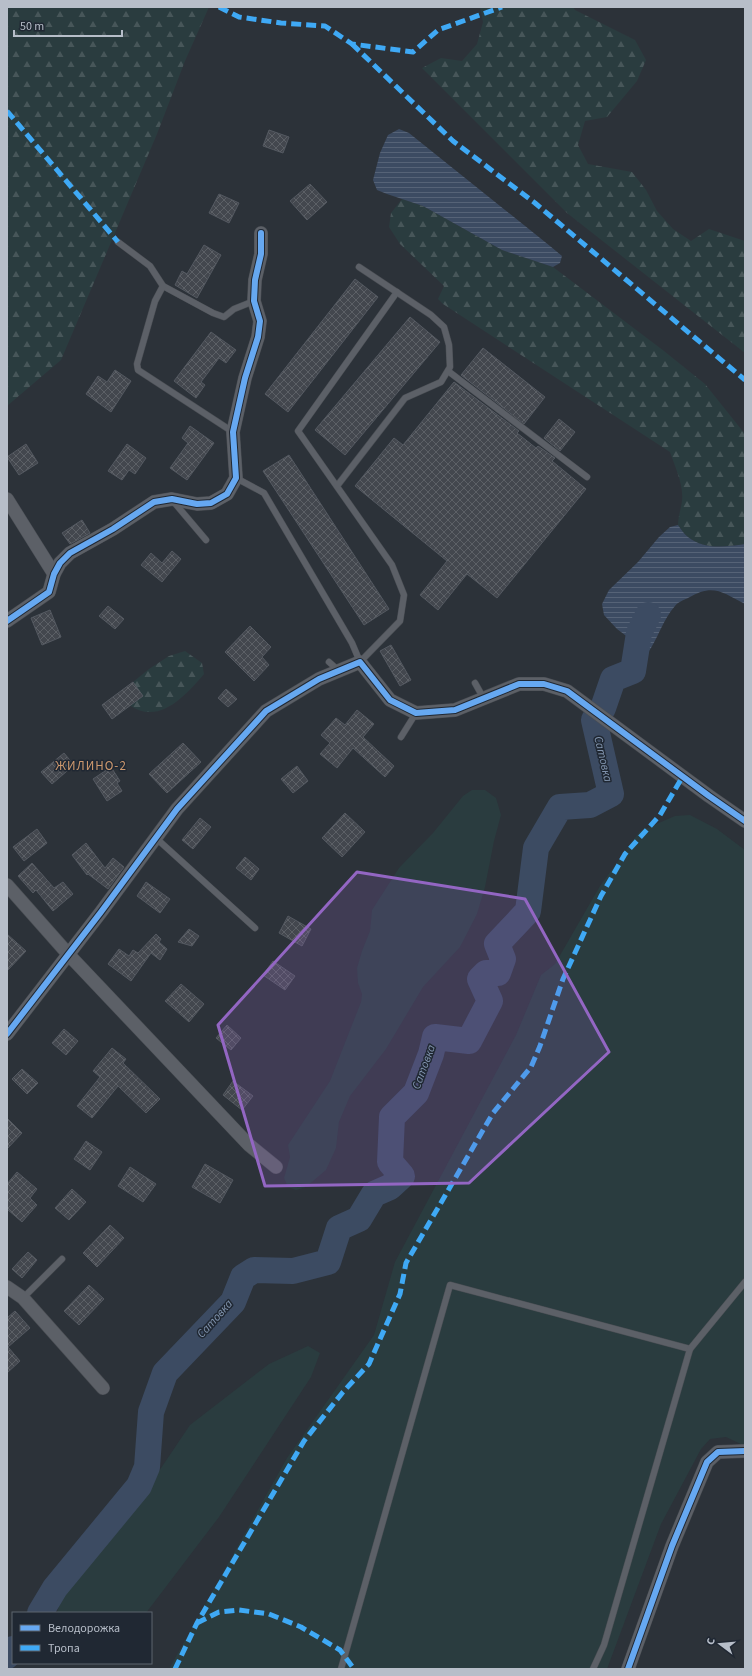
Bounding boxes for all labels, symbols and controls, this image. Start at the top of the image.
scale bar [14,12,122,38]
text: 50 m [20,18,44,35]
water label: Сатовка [589,734,617,784]
district label: ЖИЛИНО-2 [55,757,127,775]
water label: Сатовка [408,1042,440,1092]
water label: Сатовка [193,1296,237,1342]
legend [12,1612,152,1664]
text: Велодорожка [48,1620,120,1637]
north arrow [700,1624,740,1664]
text: С [703,1636,719,1647]
text: Тропа [48,1640,80,1657]

